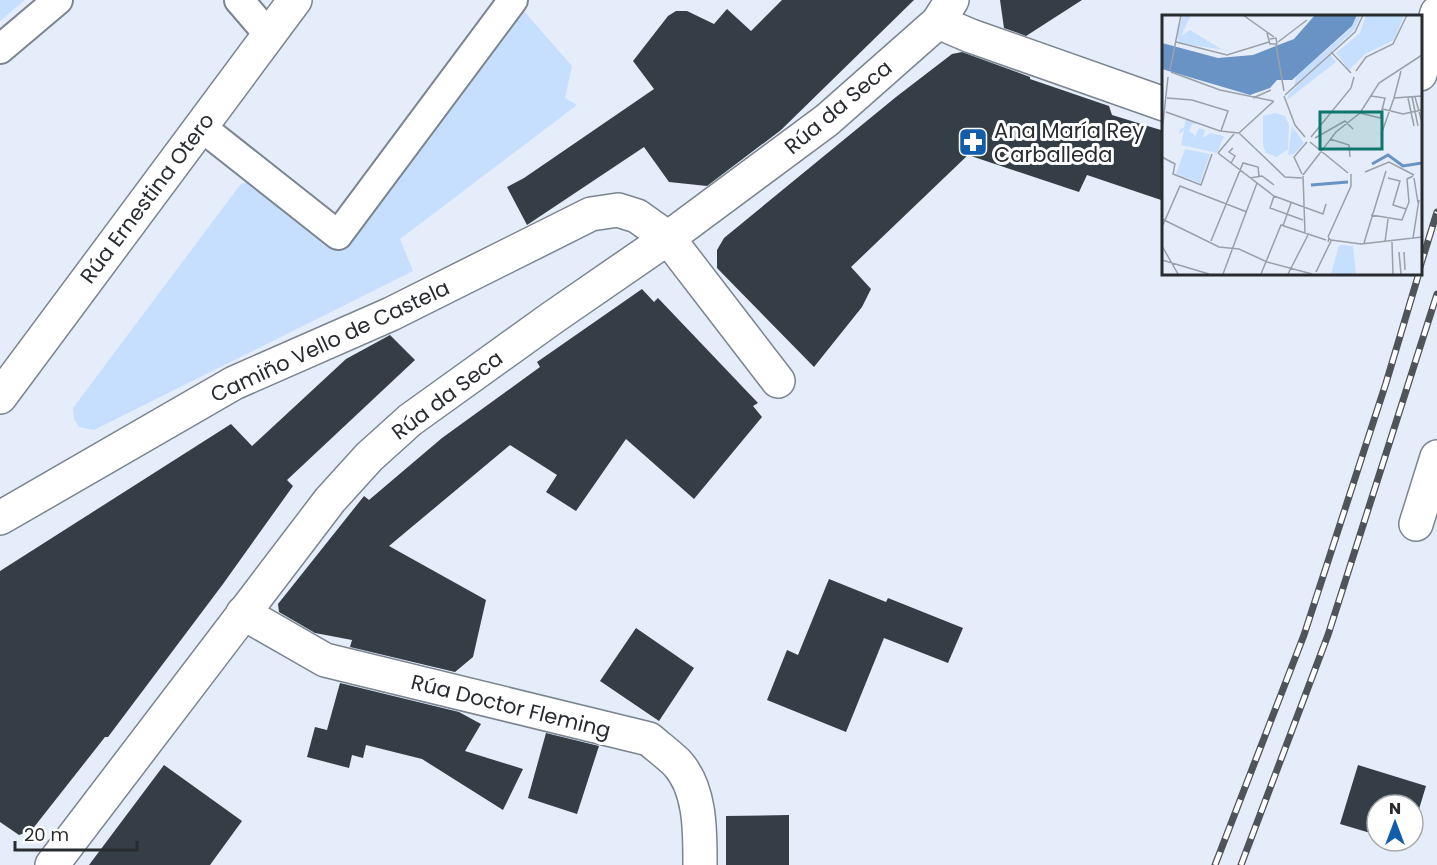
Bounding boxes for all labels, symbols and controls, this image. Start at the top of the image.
inset map [1162,15,1422,274]
street label: Rúa da Seca [778,53,898,161]
street label: Rúa Ernestina Otero [73,107,221,289]
place label: Ana María Rey Carballeda [994,116,1144,169]
pharmacy icon: Ana María Rey Carballeda [957,126,989,158]
street label: Camiño Vello de Castela [206,273,454,409]
street label: Rúa da Seca [385,344,509,446]
street label: Rúa Doctor Fleming [408,667,614,745]
north arrow [1365,793,1425,853]
text: N [1389,797,1401,820]
scale bar [15,814,136,852]
text: 20 m [24,822,69,847]

